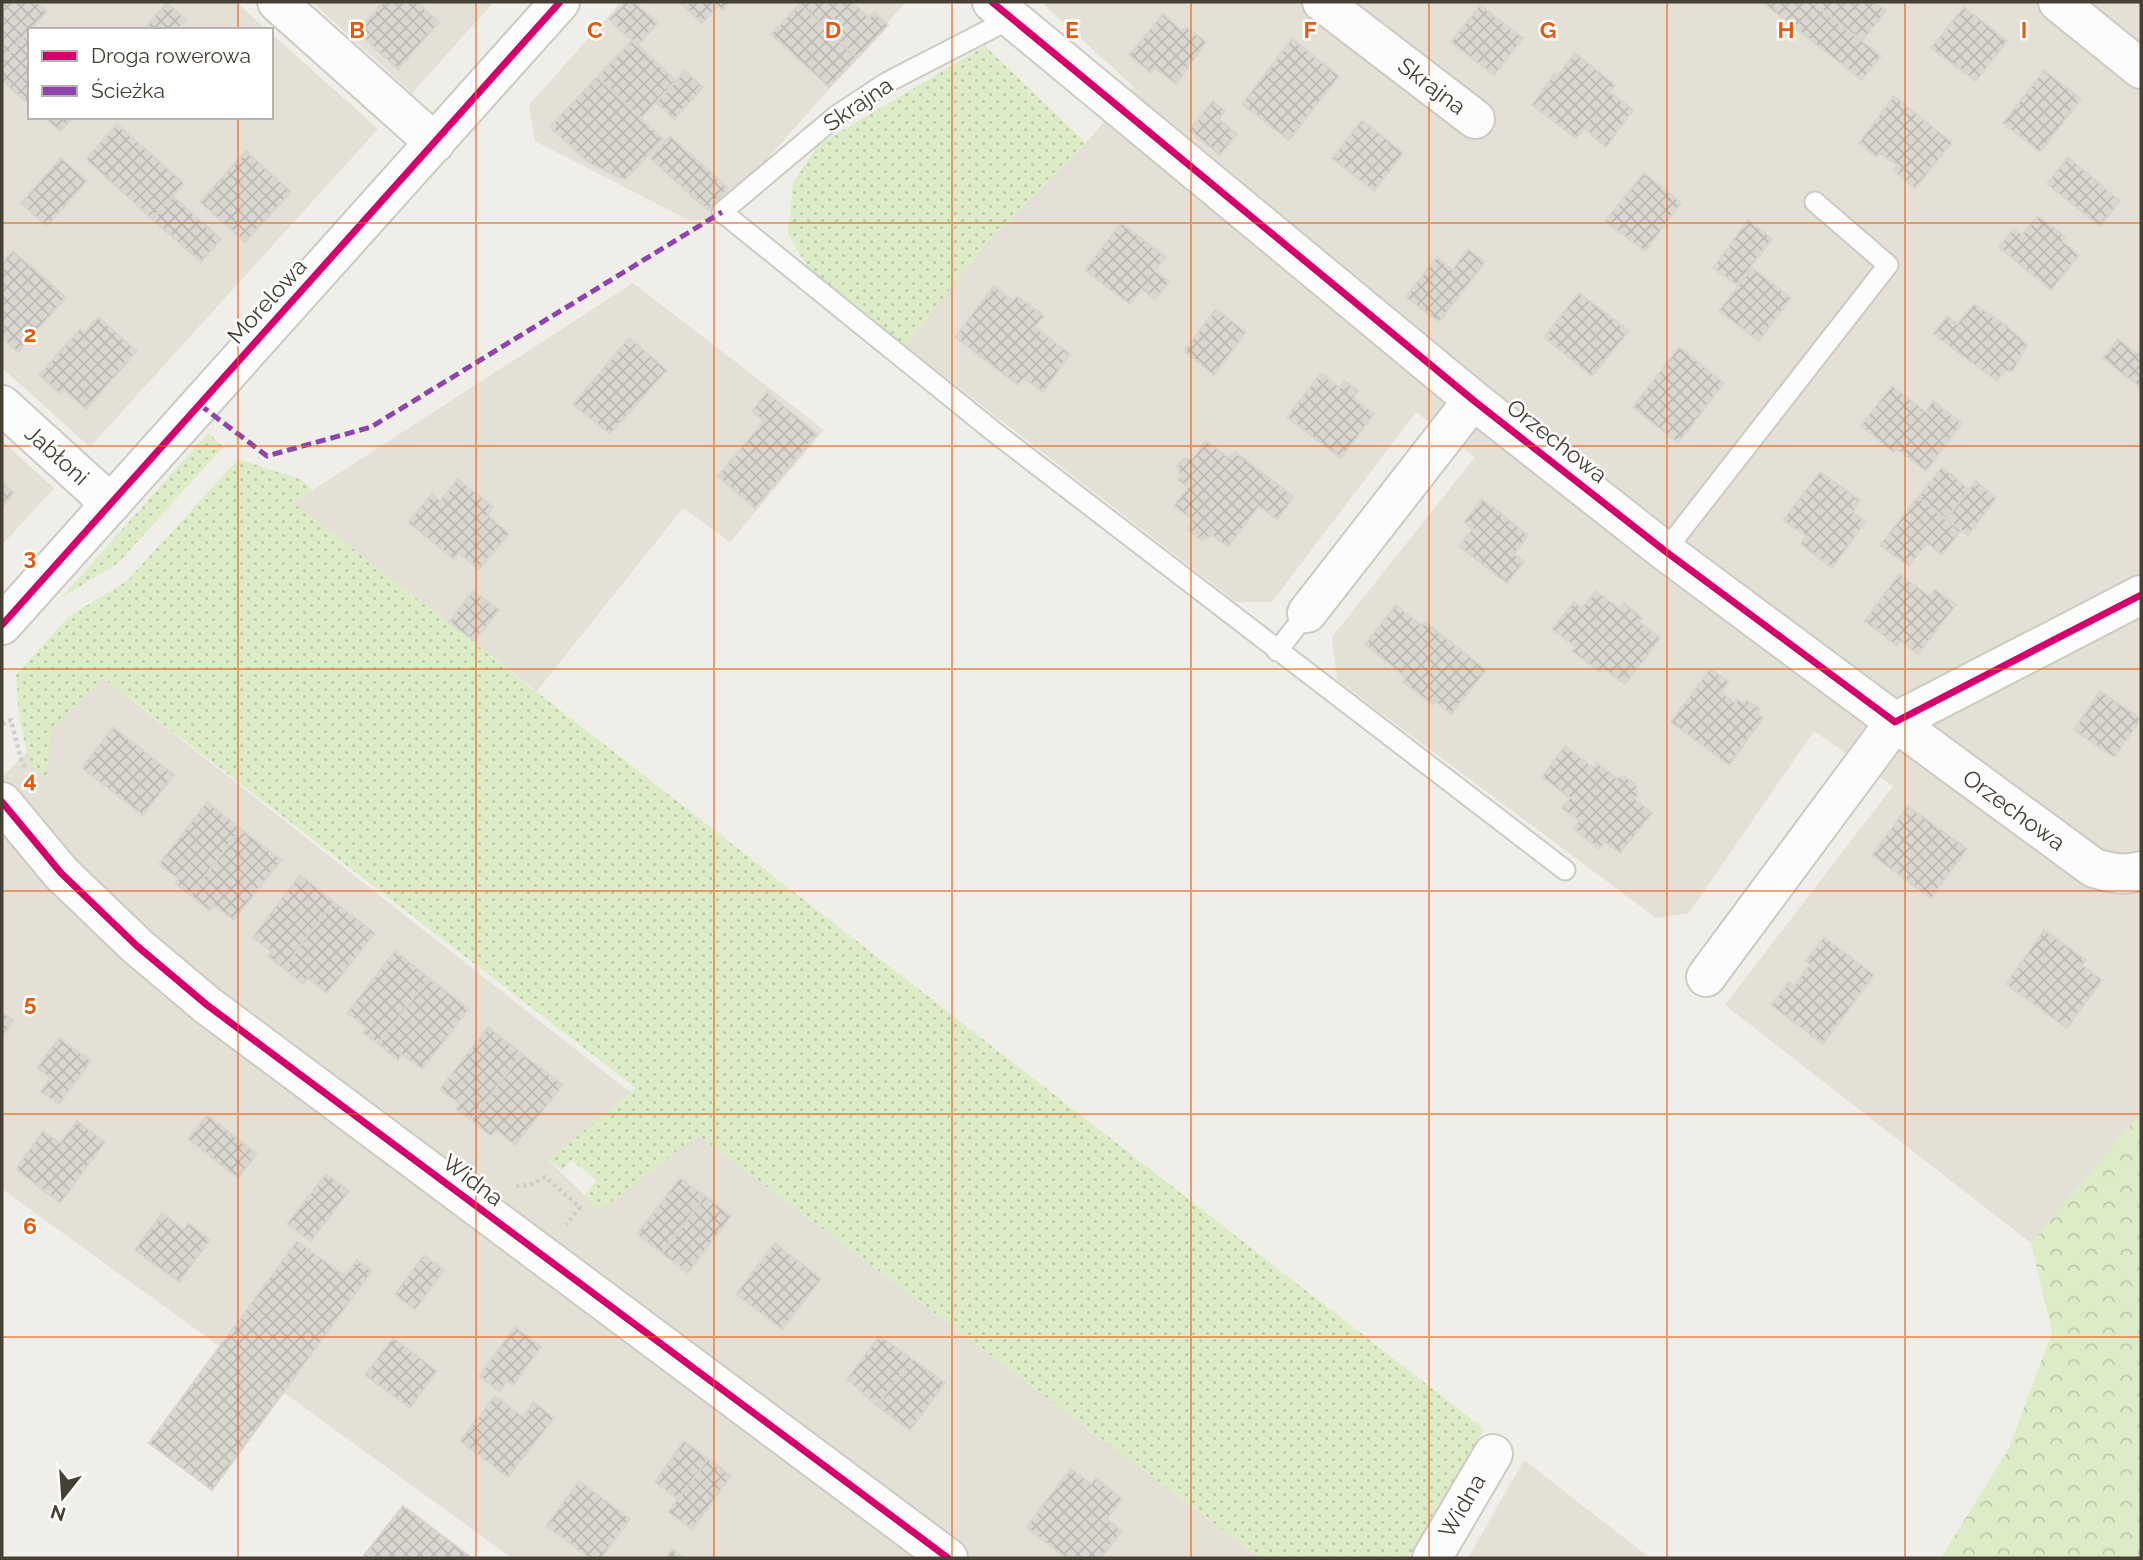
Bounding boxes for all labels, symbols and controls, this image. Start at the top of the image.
text: B [349,16,365,43]
text: C [587,16,603,43]
text: D [825,16,841,43]
text: E [1065,16,1079,43]
text: F [1303,16,1317,43]
text: G [1540,16,1556,43]
text: H [1777,16,1795,43]
text: I [2021,16,2027,43]
legend [28,28,273,119]
text: Droga rowerowa [91,43,251,68]
street label: Skrajna [1393,51,1472,120]
street label: Skrajna [818,71,898,137]
text: Ścieżka [91,78,165,103]
street label: Morelowa [221,252,312,349]
text: 2 [24,320,36,347]
street label: Orzechowa [1502,393,1613,488]
street label: Jabłoni [20,419,95,490]
text: 3 [24,543,36,570]
street label: Orzechowa [1958,763,2071,856]
text: 4 [23,766,37,793]
text: 5 [24,989,37,1016]
street label: Widna [437,1148,509,1211]
text: 6 [23,1212,37,1239]
north arrow [28,1462,98,1532]
street label: Widna [1433,1469,1491,1543]
text: N [48,1501,68,1526]

